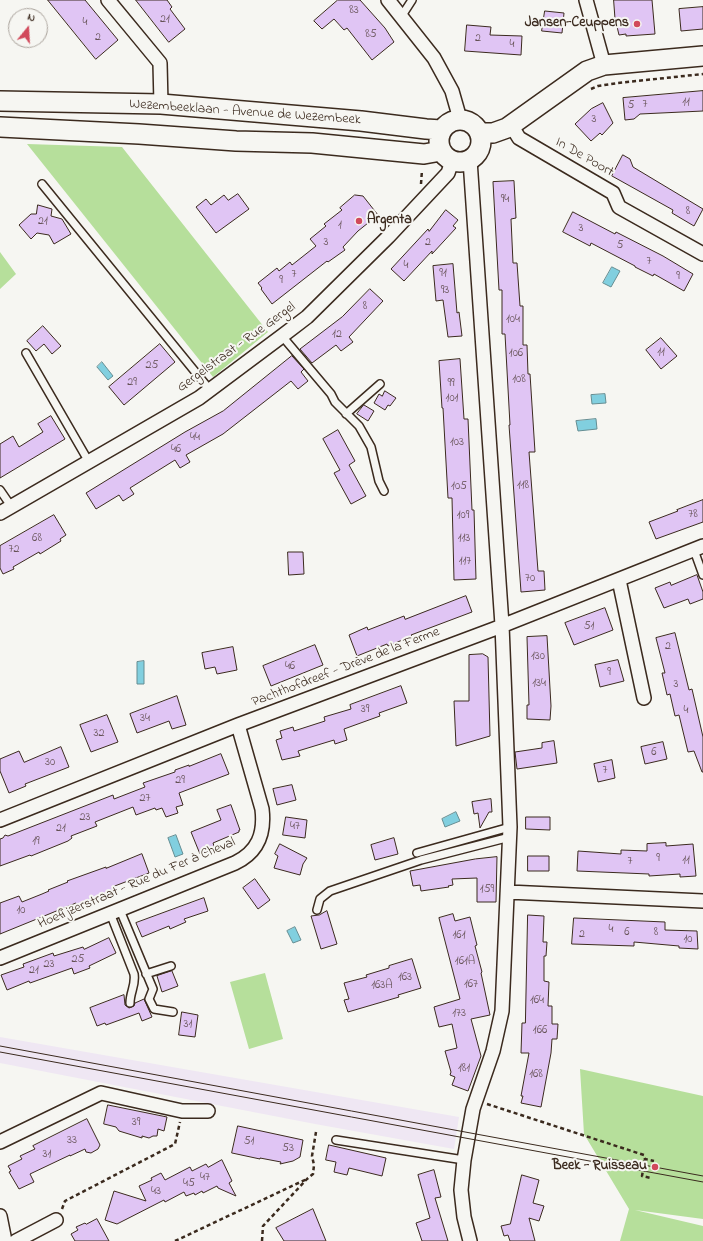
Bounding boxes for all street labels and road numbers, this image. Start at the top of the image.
street label: Wezembeeklaan - Avenue de Wezembeek [129,97,361,129]
street label: In De Poort [552,135,616,181]
street label: Gergelstraat - Rue Gergel [174,299,300,397]
street label: Pachthofdreef - Drève de la Ferme [250,624,442,712]
street label: Hoefijzerstraat - Rue du Fer à Cheval [36,835,238,933]

